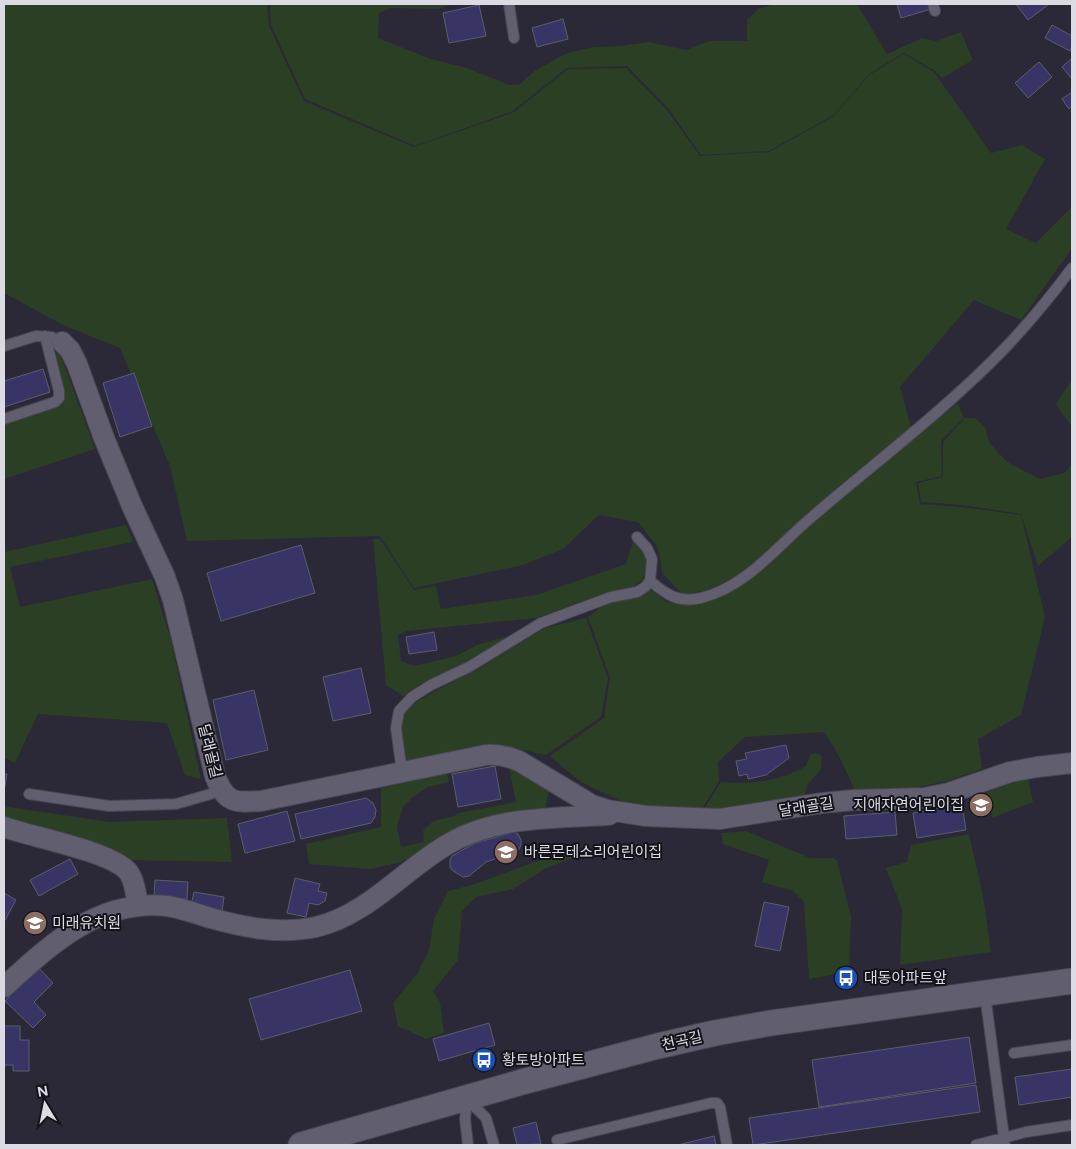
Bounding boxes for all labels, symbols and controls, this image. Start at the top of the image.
street label: 달래골길 [195,722,225,780]
school or university icon: 지애자연어린이집 [968,792,994,818]
street label: 달래골길 [777,794,835,820]
place label: 지애자연어린이집 [854,796,964,814]
school or university icon: 바른몬테소리어린이집 [493,839,519,865]
place label: 바른몬테소리어린이집 [524,843,662,861]
school or university icon: 미래유치원 [22,910,48,936]
place label: 미래유치원 [52,914,121,932]
bus stop icon: 대동아파트앞 [833,965,859,991]
place label: 대동아파트앞 [864,969,947,987]
street label: 천곡길 [660,1028,704,1054]
bus stop icon: 황토방아파트 [471,1047,497,1073]
place label: 황토방아파트 [502,1051,585,1069]
north arrow [20,1079,70,1129]
text: N [36,1082,50,1101]

